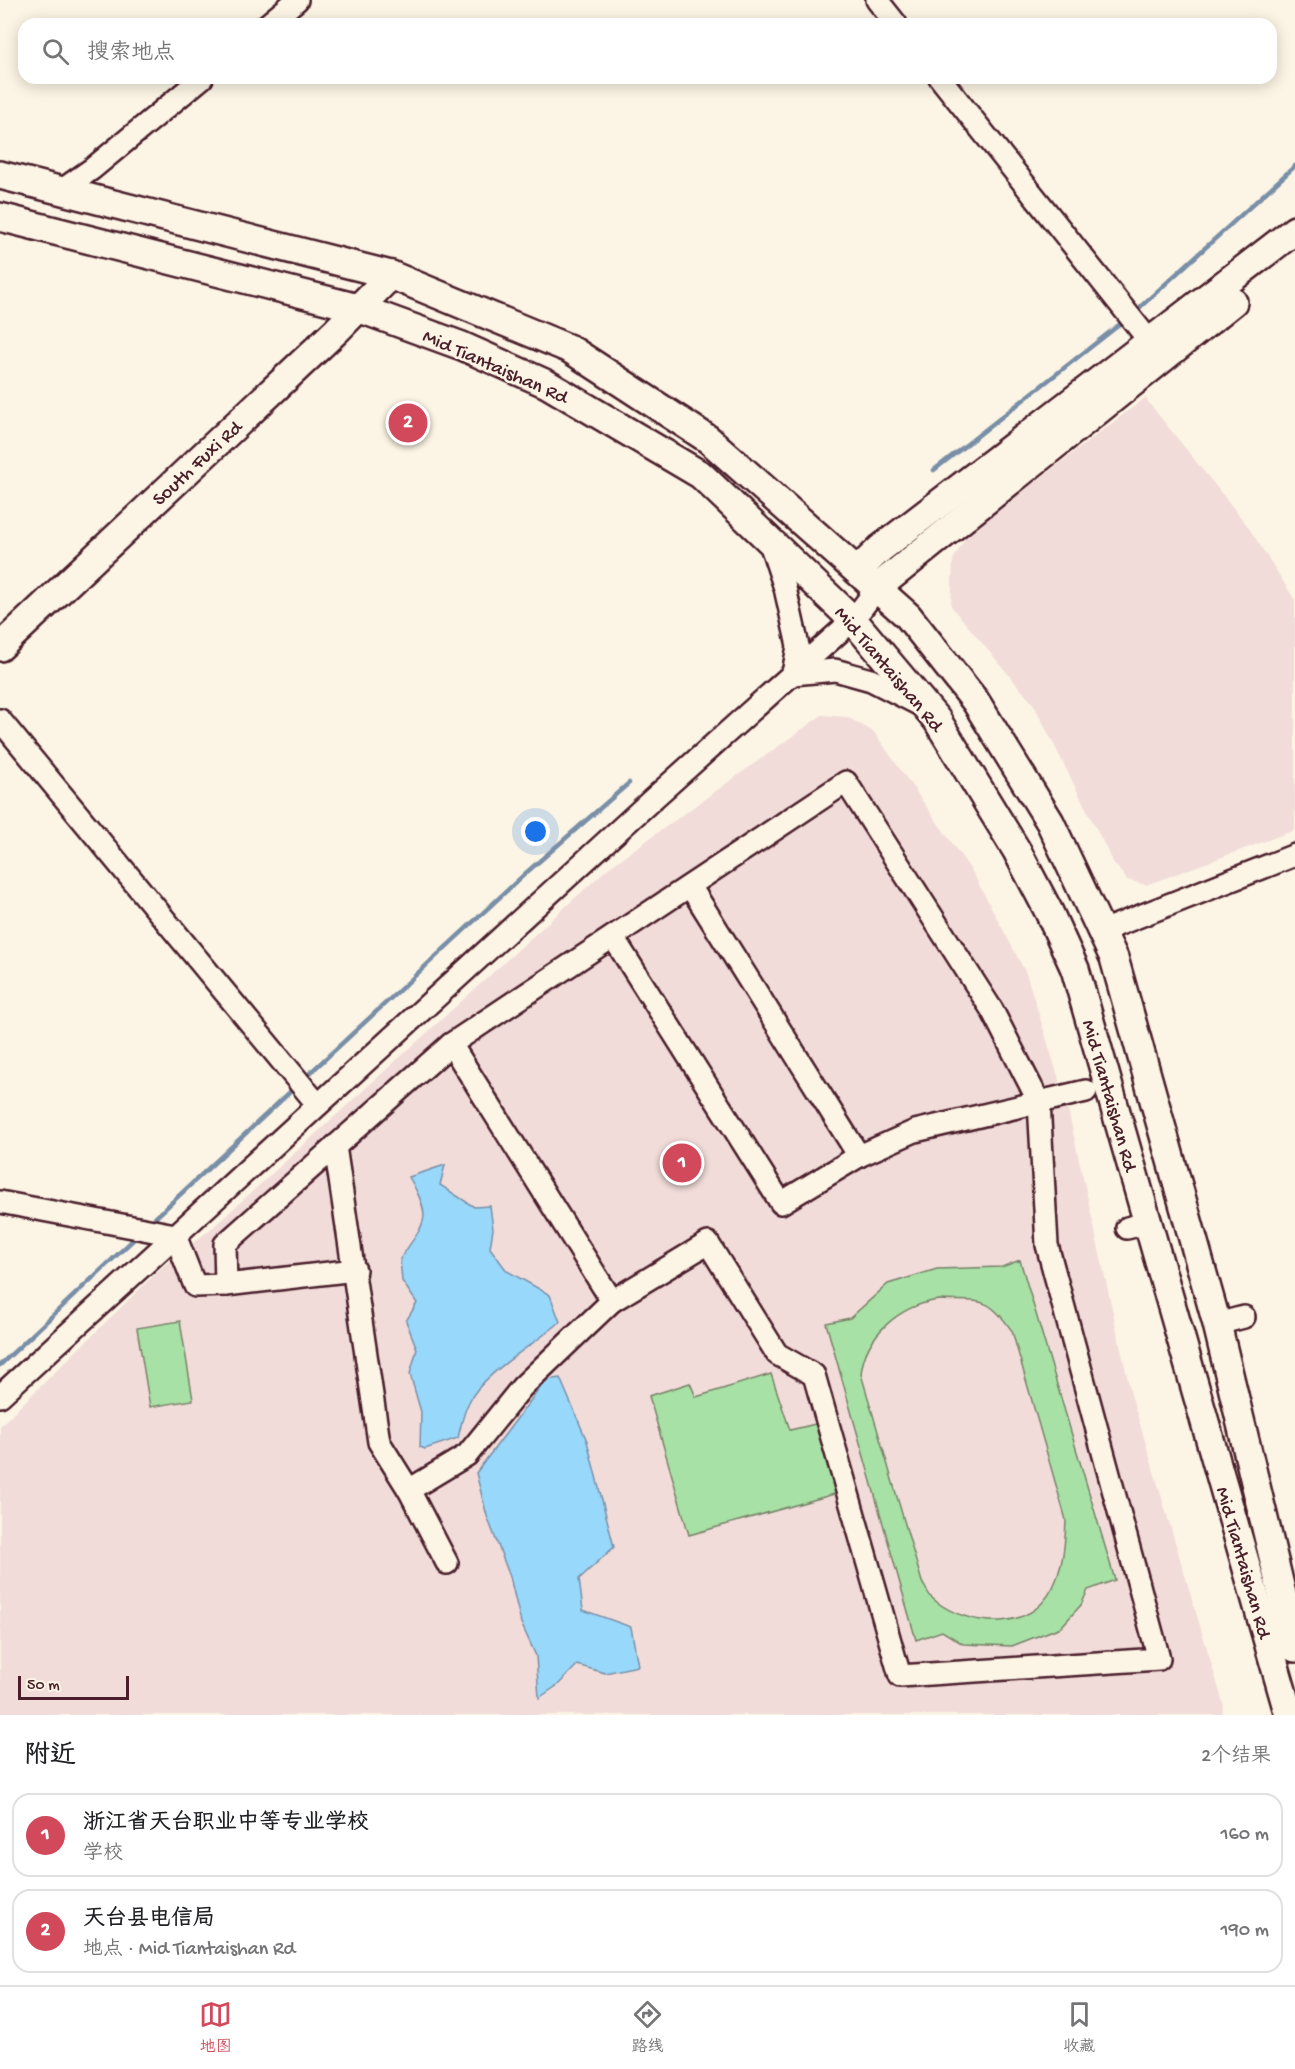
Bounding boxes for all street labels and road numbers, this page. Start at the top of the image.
street label: Mid Tiantaishan Rd [418,326,573,411]
street label: South Fuxi Rd [149,416,250,512]
street label: Mid Tiantaishan Rd [828,603,948,739]
street label: Mid Tiantaishan Rd [1075,1018,1141,1177]
street label: Mid Tiantaishan Rd [1209,1485,1275,1644]

